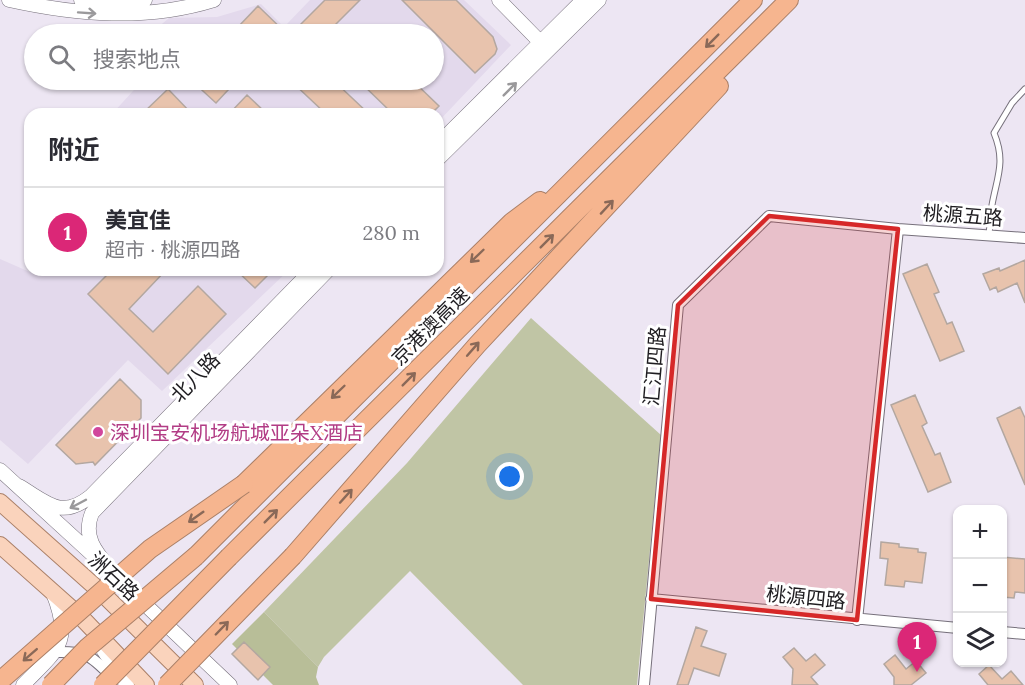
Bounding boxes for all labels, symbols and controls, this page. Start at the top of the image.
one-way arrow [77,8,96,19]
search box [24,24,444,90]
one-way arrow [704,34,719,49]
icon: search [45,41,78,74]
text: 搜索地点 [93,45,181,73]
one-way arrow [502,81,517,96]
text: 附近 [48,133,100,166]
one-way arrow [599,199,614,214]
street label: 桃源五路 [922,200,1004,230]
text: 美宜佳 [105,206,171,234]
text: 1 [63,220,72,245]
text: 280 m [362,220,420,245]
one-way arrow [539,234,554,249]
text: 超市 · 桃源四路 [105,237,241,262]
one-way arrow [470,248,485,263]
street label: 京港澳高速 [386,282,474,370]
street label: 汇江四路 [638,325,670,407]
one-way arrow [466,342,480,357]
street label: 北八路 [165,347,225,407]
one-way arrow [401,371,416,386]
one-way arrow [330,385,345,399]
place label: 深圳宝安机场航城亚朵X酒店 [110,420,363,445]
marker: 深圳宝安机场航城亚朵X酒店 [91,425,105,439]
your location [495,462,524,491]
one-way arrow [339,489,353,504]
one-way arrow [70,499,88,510]
map controls [953,505,1007,667]
button: + [953,505,1007,559]
one-way arrow [263,509,278,524]
one-way arrow [188,511,204,523]
street label: 洲石路 [84,546,144,606]
button: − [953,559,1007,613]
street label: 桃源四路 [765,580,847,614]
button: layers [953,613,1007,667]
one-way arrow [215,621,230,636]
pin: 1 [898,622,936,672]
one-way arrow [23,648,38,662]

